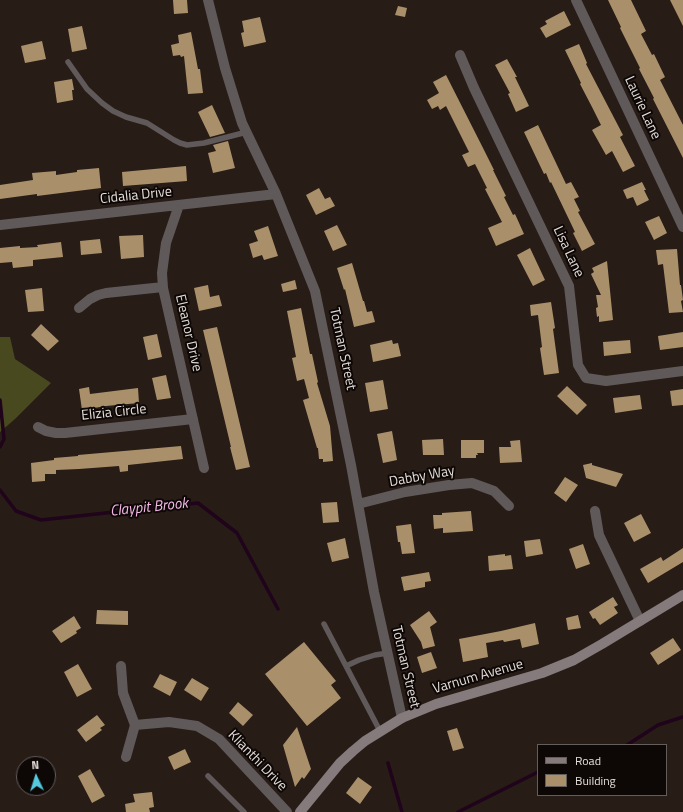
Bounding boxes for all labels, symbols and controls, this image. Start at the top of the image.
street label: Laurie Lane [620,74,664,142]
street label: Cidalia Drive [99,184,173,208]
street label: Lisa Lane [549,224,587,280]
street label: Eleanor Drive [171,293,205,373]
street label: Totman Street [325,306,359,392]
street label: Elizia Circle [81,401,147,425]
street label: Dabby Way [388,463,456,491]
water label: Claypit Brook [109,495,189,521]
street label: Totman Street [387,624,423,710]
street label: Varnum Avenue [431,656,525,698]
street label: Klianthi Drive [224,727,290,795]
legend [537,744,667,796]
text: Road [575,751,601,770]
north arrow [16,756,56,796]
text: N [31,757,40,773]
text: Building [575,771,616,790]

